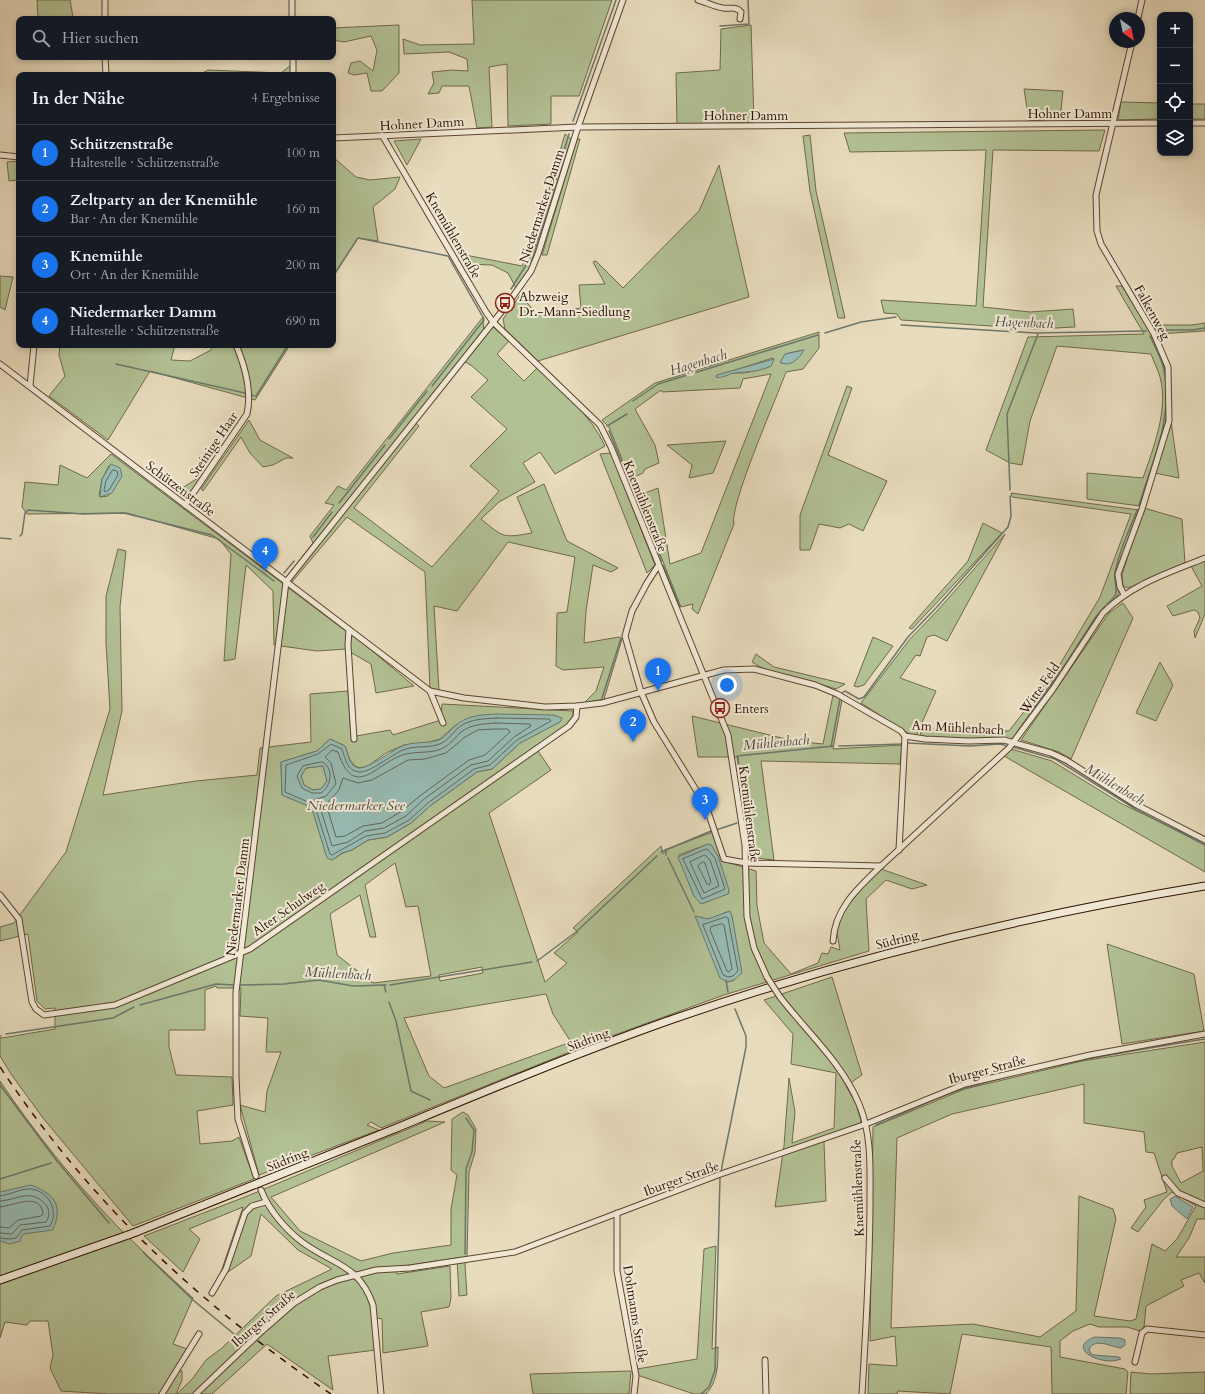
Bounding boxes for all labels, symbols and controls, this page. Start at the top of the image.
north arrow [1109,12,1145,48]
map controls [1157,12,1193,156]
button: + [1157,12,1193,48]
search box [16,16,336,60]
icon: search [30,27,52,49]
text: Hier suchen [62,28,139,48]
button: − [1157,48,1193,84]
button: locate [1157,84,1193,120]
text: In der Nähe [32,87,125,110]
text: 4 Ergebnisse [251,89,320,107]
street label: Hohner Damm [1028,105,1112,123]
street label: Hohner Damm [704,107,788,125]
street label: Hohner Damm [379,113,465,135]
button: layers [1157,120,1193,156]
text: Schützenstraße [70,134,174,154]
text: 1 [42,144,48,162]
text: 100 m [286,144,320,162]
street label: Niedermarker Damm [515,147,569,266]
text: Haltestelle · Schützenstraße [70,154,219,172]
street label: Knemühlenstraße [421,189,485,282]
text: Zeltparty an der Knemühle [70,190,258,210]
text: 2 [42,200,48,218]
text: 160 m [286,200,320,218]
text: Bar · An der Knemühle [70,210,198,228]
text: Knemühle [70,246,143,266]
text: 3 [42,256,48,274]
text: 200 m [286,256,320,274]
text: Ort · An der Knemühle [70,266,199,284]
street label: Falkenweg [1130,282,1175,344]
place label: Abzweig Dr.-Mann-Siedlung [519,288,631,321]
bus stop icon: Abzweig Dr.-Mann-Siedlung [494,292,516,314]
text: Niedermarker Damm [70,302,217,322]
text: 4 [42,312,48,330]
text: 690 m [286,312,320,330]
water label: Hagenbach [994,312,1054,333]
text: Haltestelle · Schützenstraße [70,322,219,340]
water label: Hagenbach [667,345,729,380]
street label: Steinige Haar [185,408,242,481]
street label: Schützenstraße [142,457,219,521]
street label: Knemühlenstraße [619,458,672,555]
pin: 4 [252,538,278,571]
pin: 1 [645,658,671,691]
street label: Witte Feld [1015,659,1064,719]
your location [717,675,737,695]
bus stop icon: Enters [709,697,731,719]
place label: Enters [734,700,769,718]
pin: 2 [620,709,646,742]
street label: Am Mühlenbach [911,717,1005,739]
water label: Mühlenbach [742,730,810,755]
water label: Mühlenbach [1081,759,1148,810]
street label: Knemühlenstraße [734,765,764,864]
pin: 3 [692,787,718,820]
water label: Niedermarker See [307,796,406,815]
street label: Niedermarker Damm [222,837,254,957]
street label: Alter Schulweg [249,877,329,940]
street label: Südring [874,925,921,954]
water label: Mühlenbach [304,962,372,985]
street label: Südring [565,1023,613,1056]
street label: Iburger Straße [947,1051,1028,1089]
street label: Knemühlenstraße [847,1139,869,1237]
street label: Südring [264,1143,312,1176]
street label: Iburger Straße [641,1157,722,1201]
street label: Dohmanns Straße [618,1264,652,1364]
street label: Iburger Straße [228,1286,300,1352]

